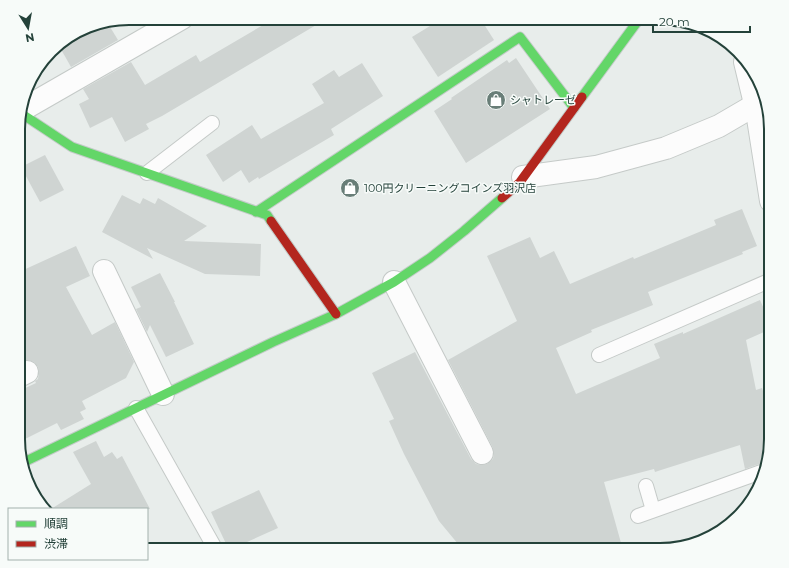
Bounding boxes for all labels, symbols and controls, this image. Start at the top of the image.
north arrow [8,8,48,48]
scale bar [653,8,750,34]
text: 20 m [659,14,690,29]
text: N [24,30,36,46]
shop icon: シャトレーゼ [485,89,507,111]
place label: シャトレーゼ [510,93,576,107]
shop icon: 100円クリーニングコインズ羽沢店 [339,177,361,199]
place label: 100円クリーニングコインズ羽沢店 [364,181,536,195]
legend [8,508,148,560]
text: 順調 [44,516,68,531]
text: 渋滞 [44,536,68,551]

